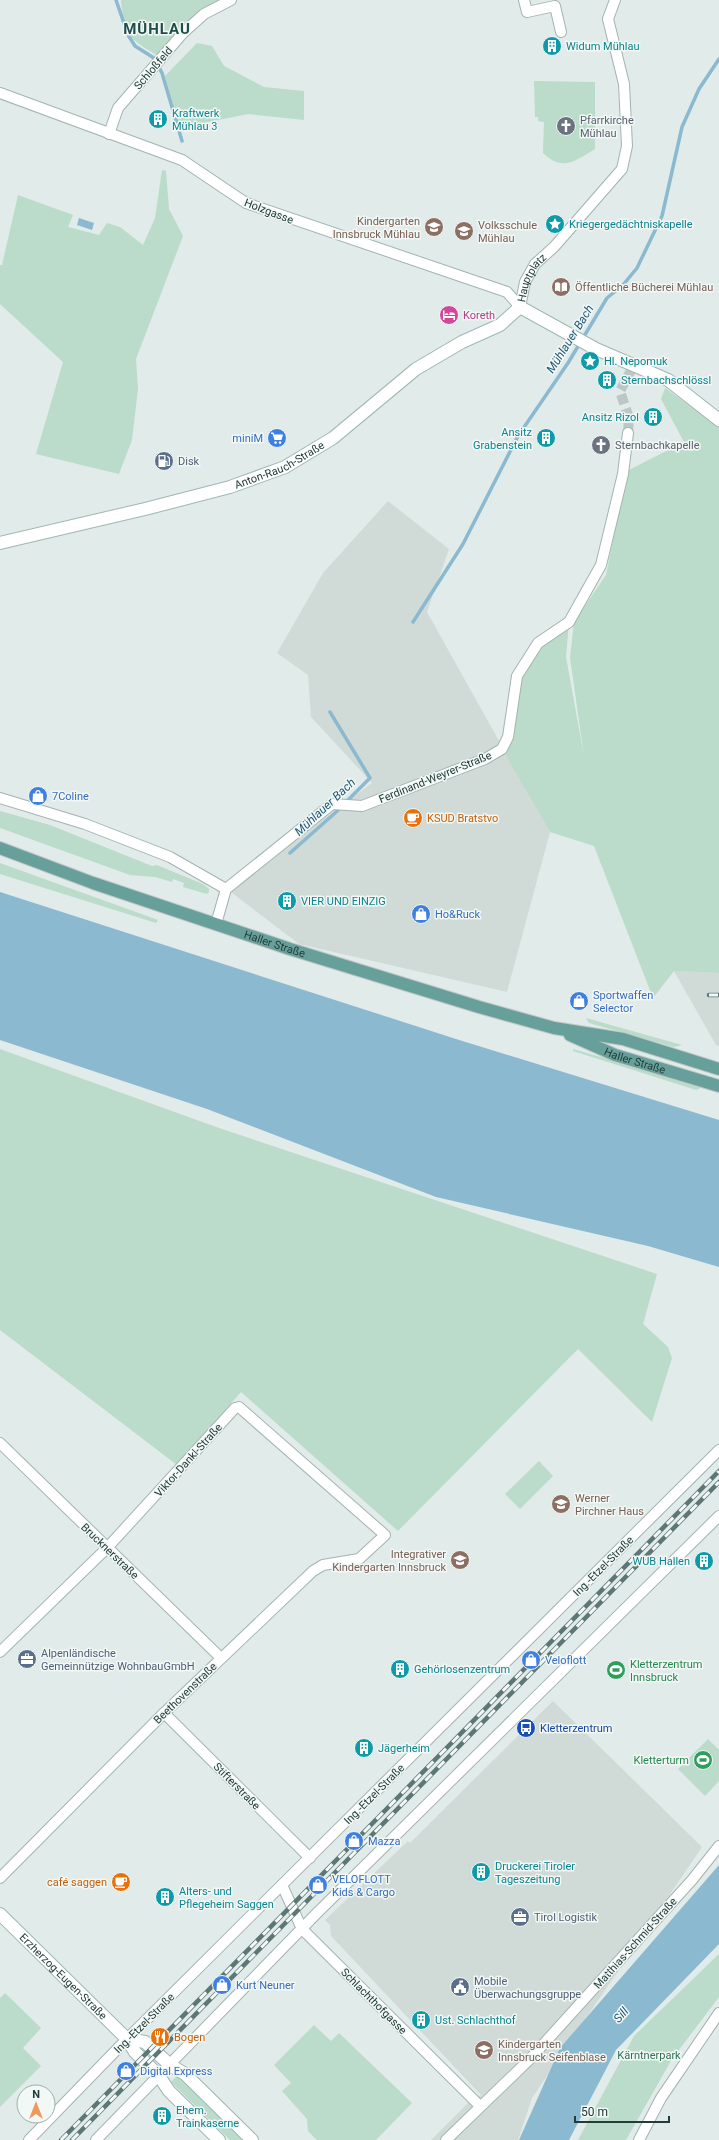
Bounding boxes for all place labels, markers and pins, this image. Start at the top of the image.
building icon: Widum Mühlau [541,35,563,57]
place label: Widum Mühlau [566,40,640,53]
place label: Kraftwerk Mühlau 3 [172,107,220,133]
building icon: Kraftwerk Mühlau 3 [147,108,169,130]
place label: Pfarrkirche Mühlau [580,114,634,140]
church icon: Pfarrkirche Mühlau [555,115,577,137]
place icon: Kriegergedächtniskapelle [544,213,566,235]
place label: Kindergarten Innsbruck Mühlau [333,215,420,241]
school or university icon: Kindergarten Innsbruck Mühlau [423,216,445,238]
place label: Kriegergedächtniskapelle [569,218,693,231]
place label: Volksschule Mühlau [478,219,537,245]
school or university icon: Volksschule Mühlau [453,220,475,242]
library icon: Öffentliche Bücherei Mühlau [550,276,572,298]
place label: Öffentliche Bücherei Mühlau [575,281,713,294]
hotel icon: Koreth [438,304,460,326]
place label: Koreth [463,309,495,322]
place icon: Hl. Nepomuk [579,350,601,372]
place label: Hl. Nepomuk [604,355,668,368]
building icon: Sternbachschlössl [596,369,618,391]
place label: Sternbachschlössl [621,374,711,387]
building icon: Ansitz Rizol [642,406,664,428]
place label: Ansitz Rizol [582,411,639,424]
place label: Ansitz Grabenstein [473,426,533,452]
supermarket icon: miniM [266,427,288,449]
building icon: Ansitz Grabenstein [535,427,557,449]
place label: miniM [232,432,263,445]
church icon: Sternbachkapelle [590,434,612,456]
place label: Sternbachkapelle [615,439,700,452]
fuel station icon: Disk [153,450,175,472]
place label: Disk [178,455,200,468]
shop icon: 7Coline [27,785,49,807]
place label: 7Coline [52,790,89,803]
cafe icon: KSUD Bratstvo [402,807,424,829]
place label: KSUD Bratstvo [427,812,498,825]
building icon: VIER UND EINZIG [276,890,298,912]
place label: VIER UND EINZIG [301,895,386,908]
shop icon: Ho&Ruck [410,903,432,925]
place label: Ho&Ruck [435,908,481,921]
place label: Sportwaffen Selector [593,989,653,1015]
shop icon: Sportwaffen Selector [568,990,590,1012]
place label: Werner Pirchner Haus [575,1492,644,1518]
school or university icon: Werner Pirchner Haus [550,1493,572,1515]
place label: Integrativer Kindergarten Innsbruck [332,1548,446,1574]
school or university icon: Integrativer Kindergarten Innsbruck [449,1549,471,1571]
building icon: WUB Hallen [693,1550,715,1572]
place label: WUB Hallen [632,1555,690,1568]
place label: Alpenländische Gemeinnützige WohnbauGmbH [41,1647,195,1673]
office icon: Alpenländische Gemeinnützige WohnbauGmbH [16,1648,38,1670]
shop icon: Veloflott [520,1649,542,1671]
place label: Veloflott [545,1654,587,1667]
building icon: Gehörlosenzentrum [389,1658,411,1680]
place label: Kletterzentrum Innsbruck [630,1658,702,1684]
sports icon: Kletterzentrum Innsbruck [605,1659,627,1681]
place label: Gehörlosenzentrum [414,1663,510,1676]
bus stop icon: Kletterzentrum [515,1717,537,1739]
place label: Kletterzentrum [540,1722,612,1735]
building icon: Jägerheim [353,1737,375,1759]
place label: Jägerheim [378,1742,430,1755]
sports icon: Kletterturm [692,1749,714,1771]
place label: Kletterturm [634,1754,689,1767]
shop icon: Mazza [343,1830,365,1852]
place label: Mazza [368,1835,401,1848]
place label: Druckerei Tiroler Tageszeitung [495,1860,575,1886]
building icon: Druckerei Tiroler Tageszeitung [470,1861,492,1883]
cafe icon: café saggen [110,1871,132,1893]
place label: VELOFLOTT Kids & Cargo [332,1873,395,1899]
shop icon: VELOFLOTT Kids & Cargo [307,1874,329,1896]
place label: café saggen [47,1876,107,1889]
place label: Alters- und Pflegeheim Saggen [179,1885,274,1911]
building icon: Alters- und Pflegeheim Saggen [154,1886,176,1908]
office icon: Tirol Logistik [509,1906,531,1928]
place label: Tirol Logistik [534,1911,598,1924]
shop icon: Kurt Neuner [211,1974,233,1996]
place label: Mobile Überwachungsgruppe [474,1975,581,2001]
public building icon: Mobile Überwachungsgruppe [449,1976,471,1998]
place label: Kurt Neuner [236,1979,295,1992]
building icon: Ust. Schlachthof [410,2009,432,2031]
place label: Ust. Schlachthof [435,2014,516,2027]
restaurant icon: Bogen [149,2026,171,2048]
place label: Bogen [174,2031,205,2044]
place label: Kindergarten Innsbruck Seifenblase [498,2038,606,2064]
school or university icon: Kindergarten Innsbruck Seifenblase [473,2039,495,2061]
shop icon: Digital Express [115,2060,137,2082]
place label: Digital Express [140,2065,213,2078]
place label: Ehem. Trainkaserne [176,2104,239,2130]
building icon: Ehem. Trainkaserne [151,2105,173,2127]

